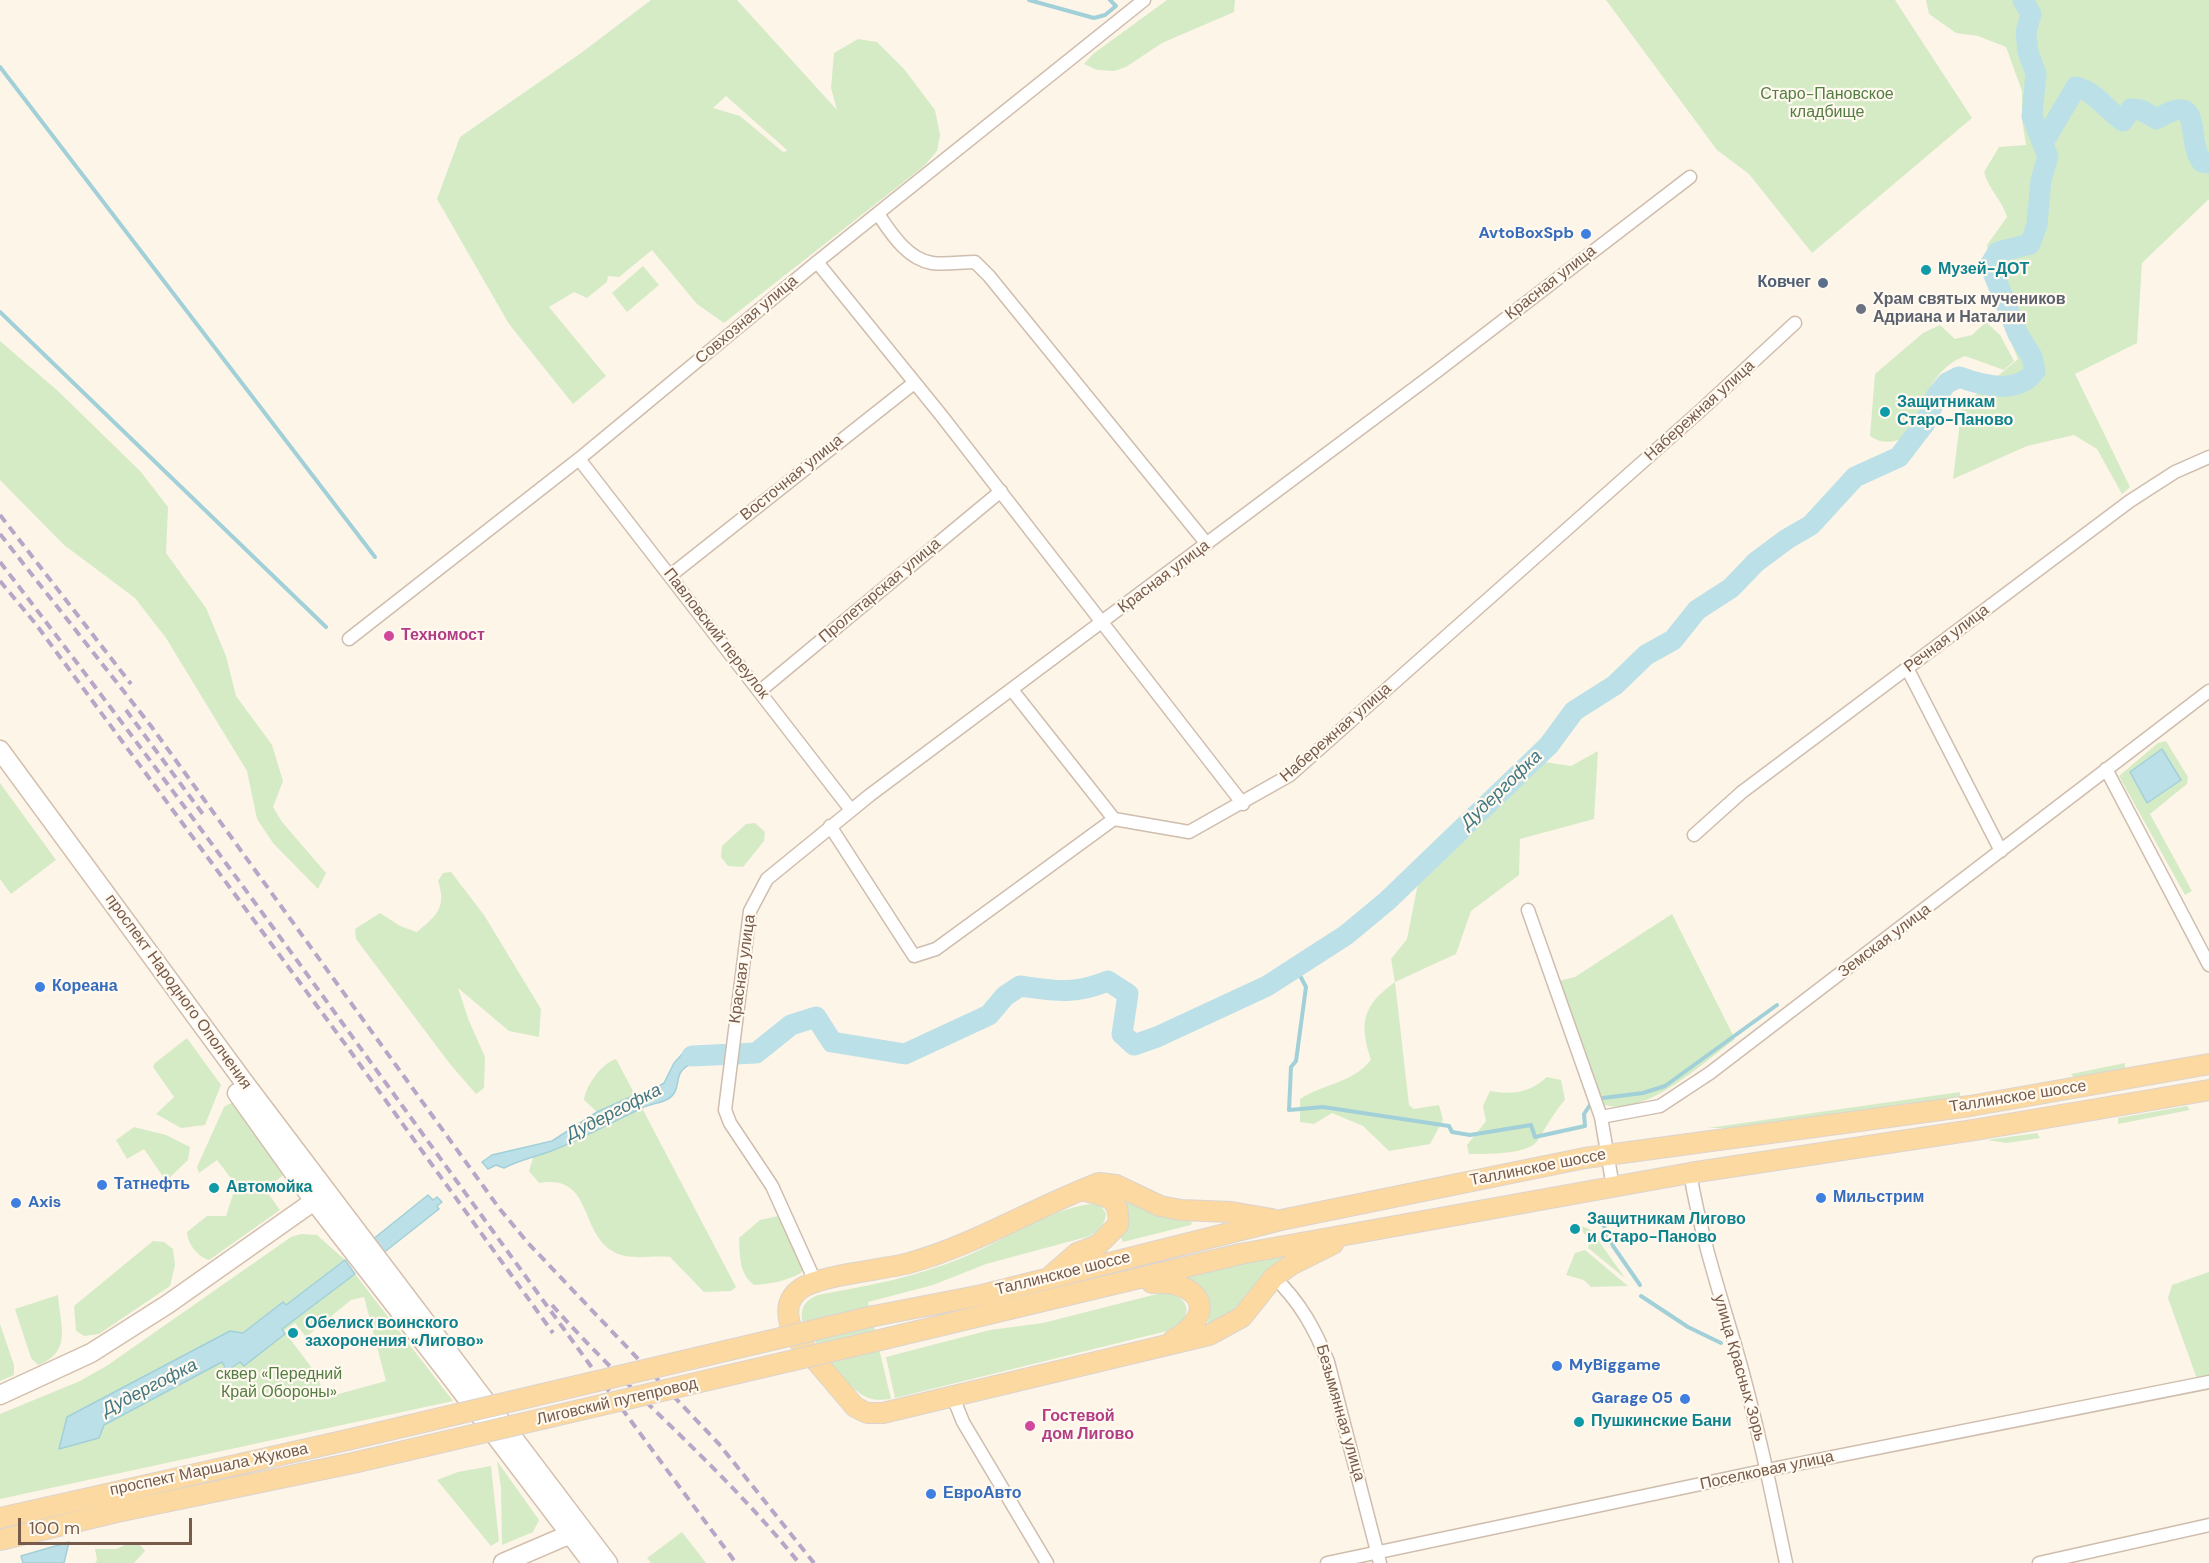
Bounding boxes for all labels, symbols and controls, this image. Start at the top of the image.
park label: Старо-Пановское кладбище [1760,85,1894,123]
place label: AvtoBoxSpb [1479,224,1574,244]
marker: AvtoBoxSpb [1579,227,1593,241]
street label: Красная улица [1502,242,1600,324]
place label: Музей-ДОТ [1938,260,2029,280]
marker: Музей-ДОТ [1919,263,1933,277]
street label: Совхозная улица [692,272,802,368]
place label: Ковчег [1757,273,1811,293]
marker: Ковчег [1816,276,1830,290]
place label: Храм святых мучеников Адриана и Наталии [1873,290,2066,328]
marker: Храм святых мучеников Адриана и Наталии [1854,302,1868,316]
street label: Набережная улица [1641,357,1759,465]
place label: Защитникам Старо-Паново [1897,393,2013,431]
marker: Защитникам Старо-Паново [1878,405,1892,419]
street label: Восточная улица [737,431,847,525]
street label: Пролетарская улица [815,535,945,647]
street label: Красная улица [1114,536,1214,618]
street label: Павловский переулок [659,565,773,703]
street label: Речная улица [1901,601,1993,677]
place label: Техномост [401,626,485,646]
marker: Техномост [382,629,396,643]
street label: Набережная улица [1276,679,1396,787]
water label: Дудергофка [1457,746,1547,834]
street label: проспект Народного Ополчения [101,891,255,1093]
street label: Земская улица [1835,900,1935,982]
street label: Красная улица [726,913,760,1025]
place label: Кореана [52,977,118,997]
marker: Кореана [33,980,47,994]
street label: Таллинское шоссе [1948,1077,2088,1117]
water label: Дудергофка [563,1080,665,1146]
street label: Таллинское шоссе [1468,1145,1608,1191]
place label: Татнефть [114,1175,190,1195]
marker: Татнефть [95,1178,109,1192]
place label: Автомойка [226,1178,313,1198]
marker: Автомойка [207,1181,221,1195]
place label: Мильстрим [1833,1188,1924,1208]
marker: Мильстрим [1814,1191,1828,1205]
place label: Axis [28,1193,61,1213]
marker: Axis [9,1196,23,1210]
place label: Защитникам Лигово и Старо-Паново [1587,1210,1746,1248]
marker: Защитникам Лигово и Старо-Паново [1568,1222,1582,1236]
street label: Таллинское шоссе [994,1248,1132,1300]
street label: улица Красных Зорь [1709,1292,1769,1444]
place label: Обелиск воинского захоронения «Лигово» [305,1314,484,1352]
marker: Обелиск воинского захоронения «Лигово» [286,1326,300,1340]
street label: Безымянная улица [1311,1343,1369,1483]
water label: Дудергофка [99,1355,201,1421]
place label: MyBiggame [1569,1356,1661,1376]
marker: MyBiggame [1550,1359,1564,1373]
park label: сквер «Передний Край Обороны» [216,1365,342,1403]
street label: Лиговский путепровод [535,1374,699,1430]
place label: Garage 05 [1591,1389,1673,1409]
marker: Garage 05 [1678,1392,1692,1406]
place label: Гостевой дом Лигово [1042,1407,1134,1445]
place label: Пушкинские Бани [1591,1412,1732,1432]
marker: Пушкинские Бани [1572,1415,1586,1429]
marker: Гостевой дом Лигово [1023,1419,1037,1433]
street label: проспект Маршала Жукова [108,1440,310,1500]
street label: Поселковая улица [1698,1447,1836,1495]
place label: ЕвроАвто [943,1484,1022,1504]
marker: ЕвроАвто [924,1487,938,1501]
scale bar [21,1506,195,1544]
text: 100 m [29,1516,80,1540]

